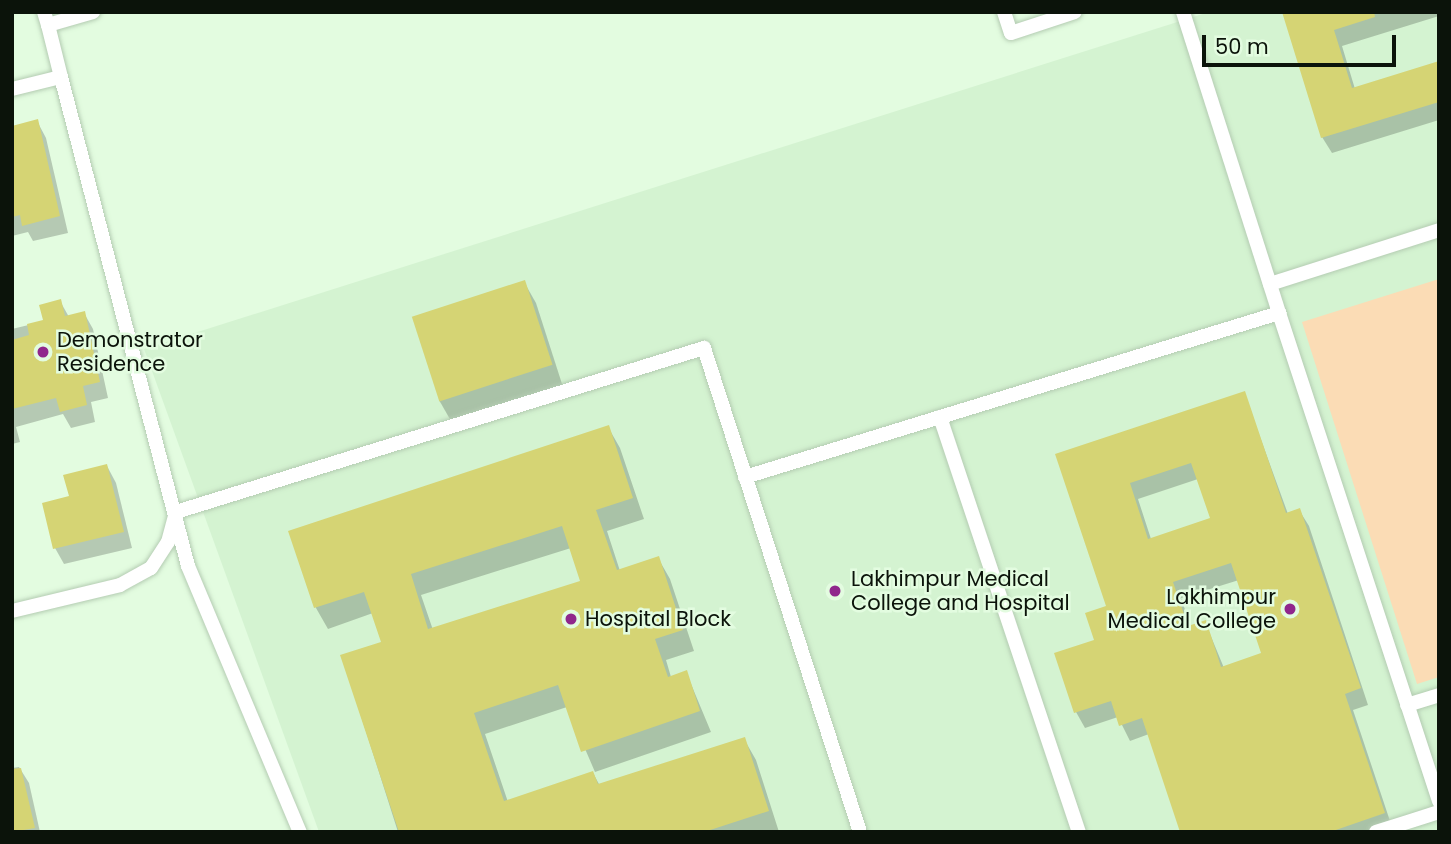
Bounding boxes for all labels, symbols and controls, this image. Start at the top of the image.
scale bar [1206,21,1400,65]
text: 50 m [1215,32,1269,61]
place label: Demonstrator Residence [57,327,203,377]
marker: Demonstrator Residence [35,344,51,360]
place label: Lakhimpur Medical College and Hospital [851,566,1070,616]
marker: Lakhimpur Medical College and Hospital [825,581,845,601]
place label: Lakhimpur Medical College [1108,584,1276,634]
marker: Lakhimpur Medical College [1282,601,1298,617]
place label: Hospital Block [585,606,731,632]
marker: Hospital Block [563,611,579,627]

